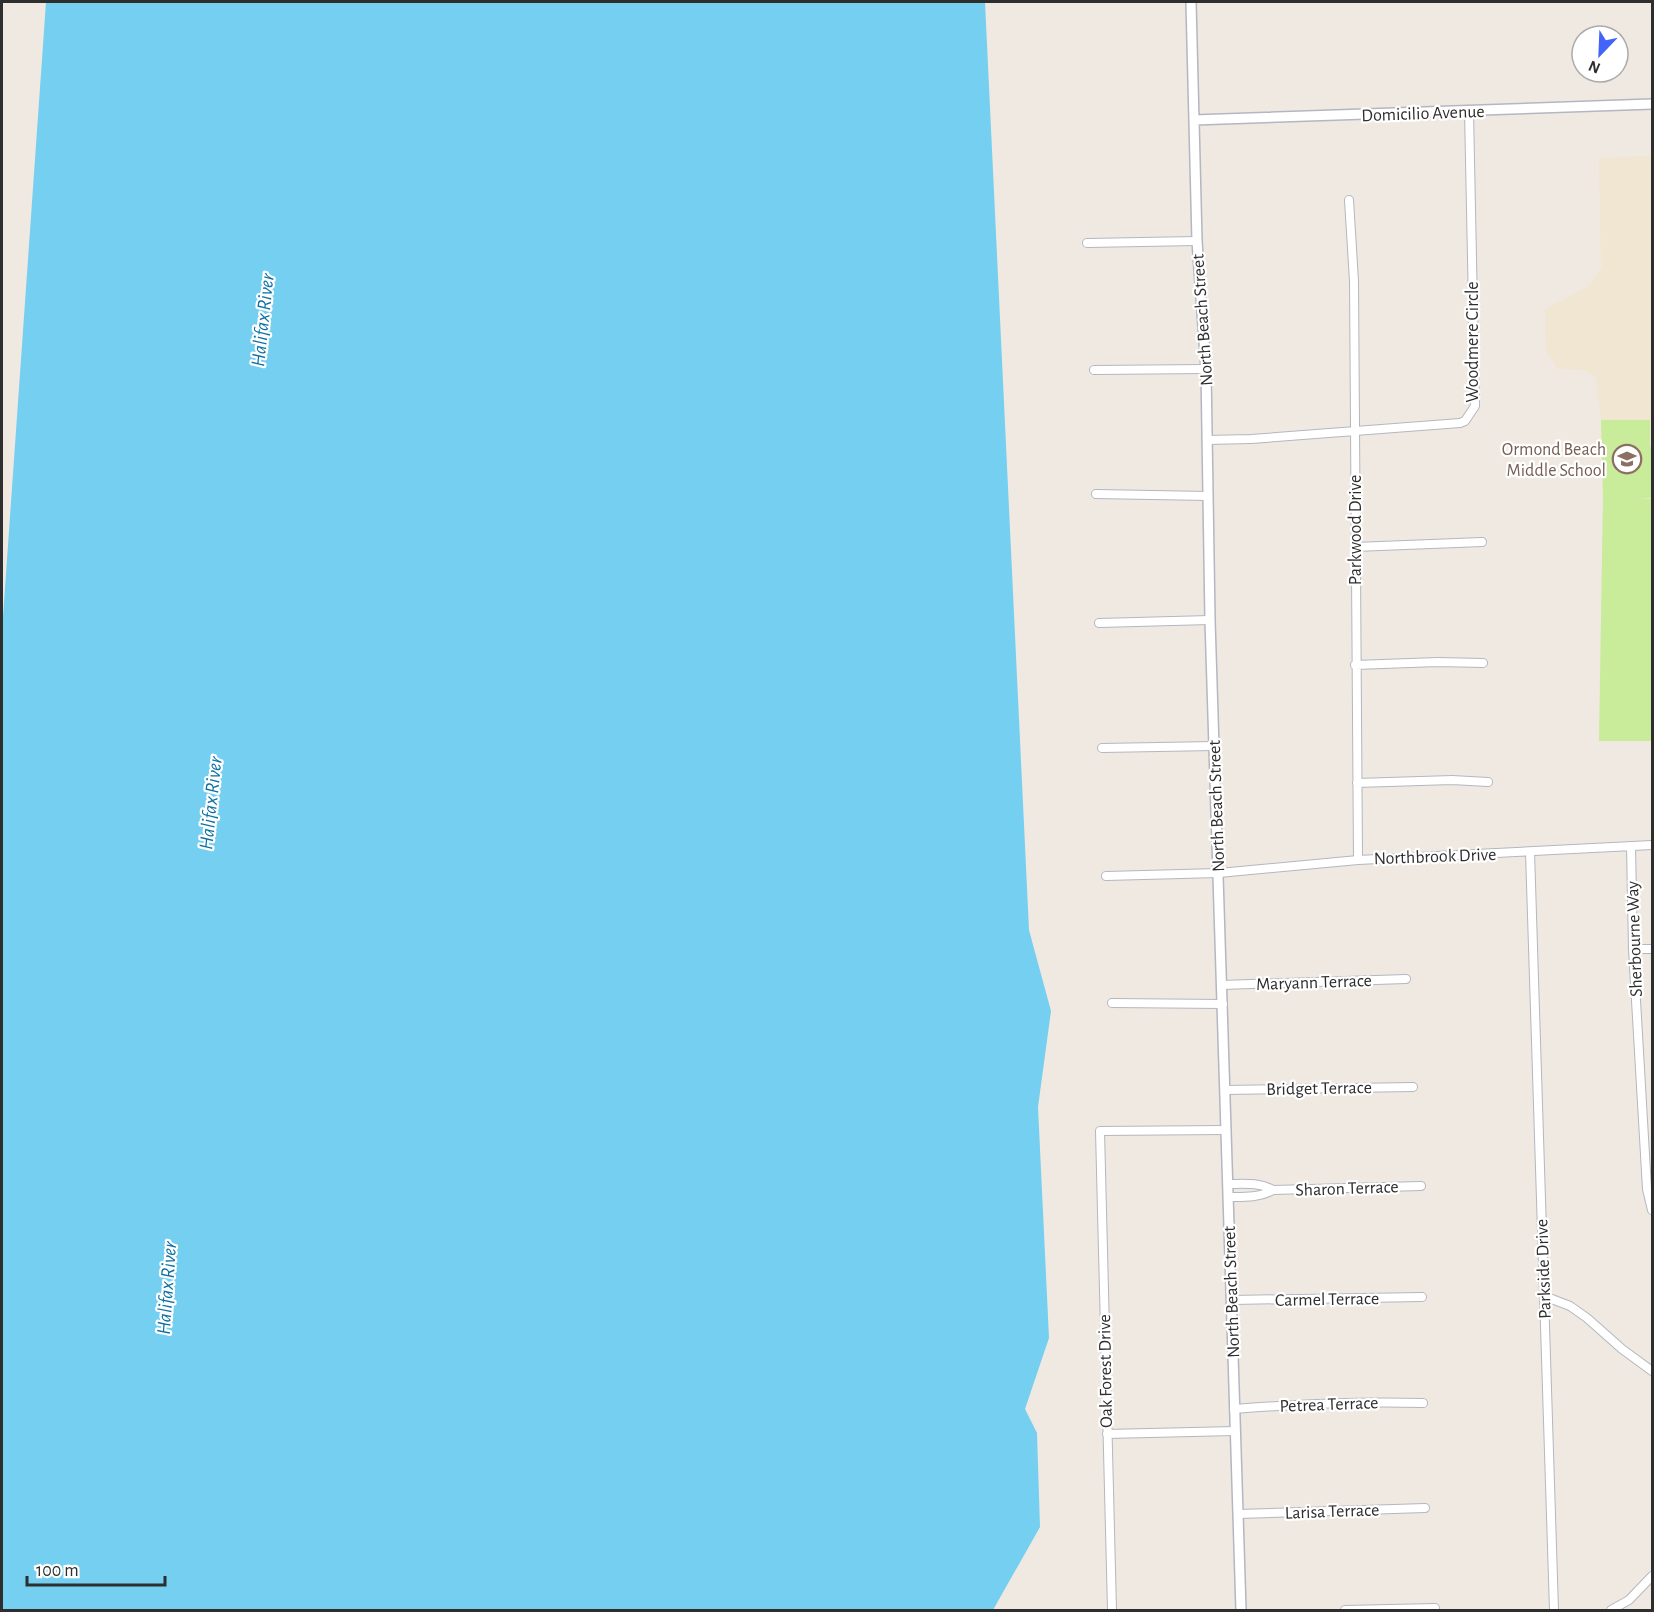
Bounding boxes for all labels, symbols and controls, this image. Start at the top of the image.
north arrow [1570,24,1630,84]
text: N [1586,57,1603,76]
street label: Domicilio Avenue [1361,103,1485,125]
street label: North Beach Street [1189,253,1217,386]
water label: Halifax River [248,272,278,368]
street label: Woodmere Circle [1464,281,1482,403]
place label: Ormond Beach Middle School [1502,441,1606,480]
school or university icon: Ormond Beach Middle School [1611,443,1643,475]
street label: Parkwood Drive [1347,475,1365,585]
street label: North Beach Street [1206,739,1228,872]
water label: Halifax River [196,755,226,851]
street label: Northbrook Drive [1373,846,1497,868]
street label: Sherbourne Way [1624,880,1646,997]
street label: Maryann Terrace [1256,972,1372,994]
street label: Bridget Terrace [1266,1079,1372,1099]
street label: Sharon Terrace [1295,1178,1399,1200]
street label: Parkside Drive [1533,1219,1555,1319]
street label: North Beach Street [1221,1225,1243,1358]
water label: Halifax River [154,1240,180,1335]
street label: Carmel Terrace [1275,1290,1379,1310]
street label: Oak Forest Drive [1096,1314,1116,1428]
street label: Petrea Terrace [1279,1394,1379,1416]
street label: Larisa Terrace [1284,1501,1380,1523]
scale bar [27,1549,165,1587]
text: 100 m [36,1562,79,1580]

